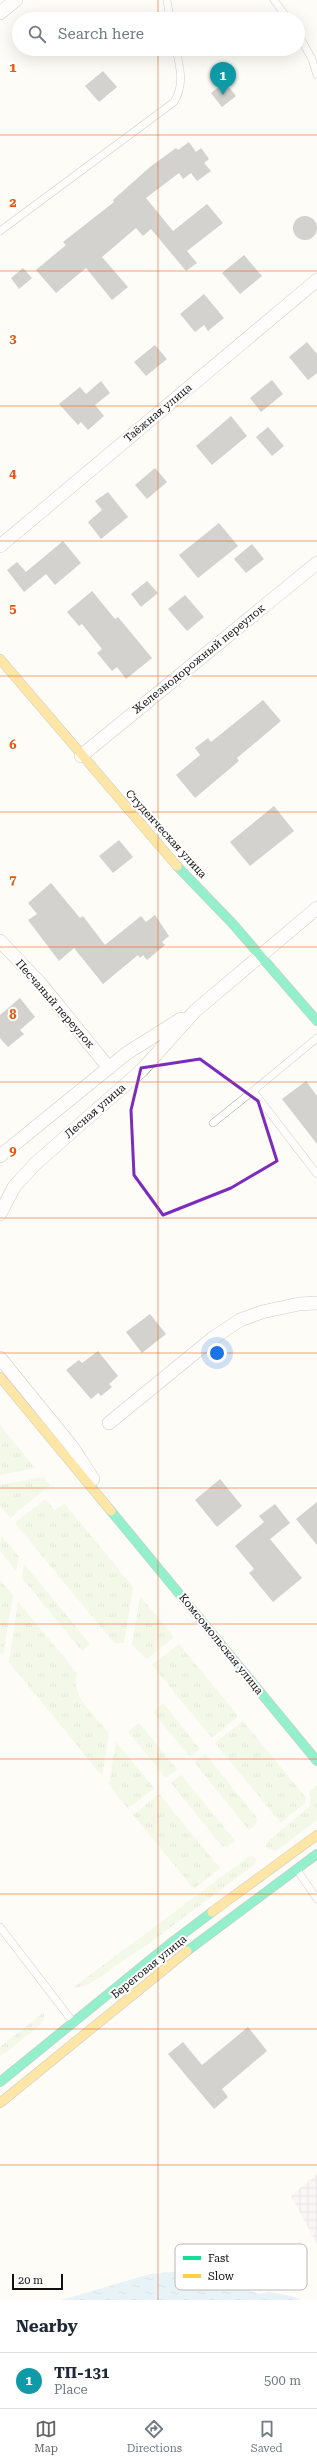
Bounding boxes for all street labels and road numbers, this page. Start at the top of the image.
street label: Таёжная улица [122,381,194,445]
street label: Железнодорожный переулок [130,601,268,717]
street label: Студенческая улица [123,787,209,881]
street label: Песчаный переулок [13,957,97,1051]
street label: Лесная улица [62,1081,128,1141]
street label: Комсомольская улица [176,1591,266,1697]
street label: Береговая улица [109,1933,189,2001]

